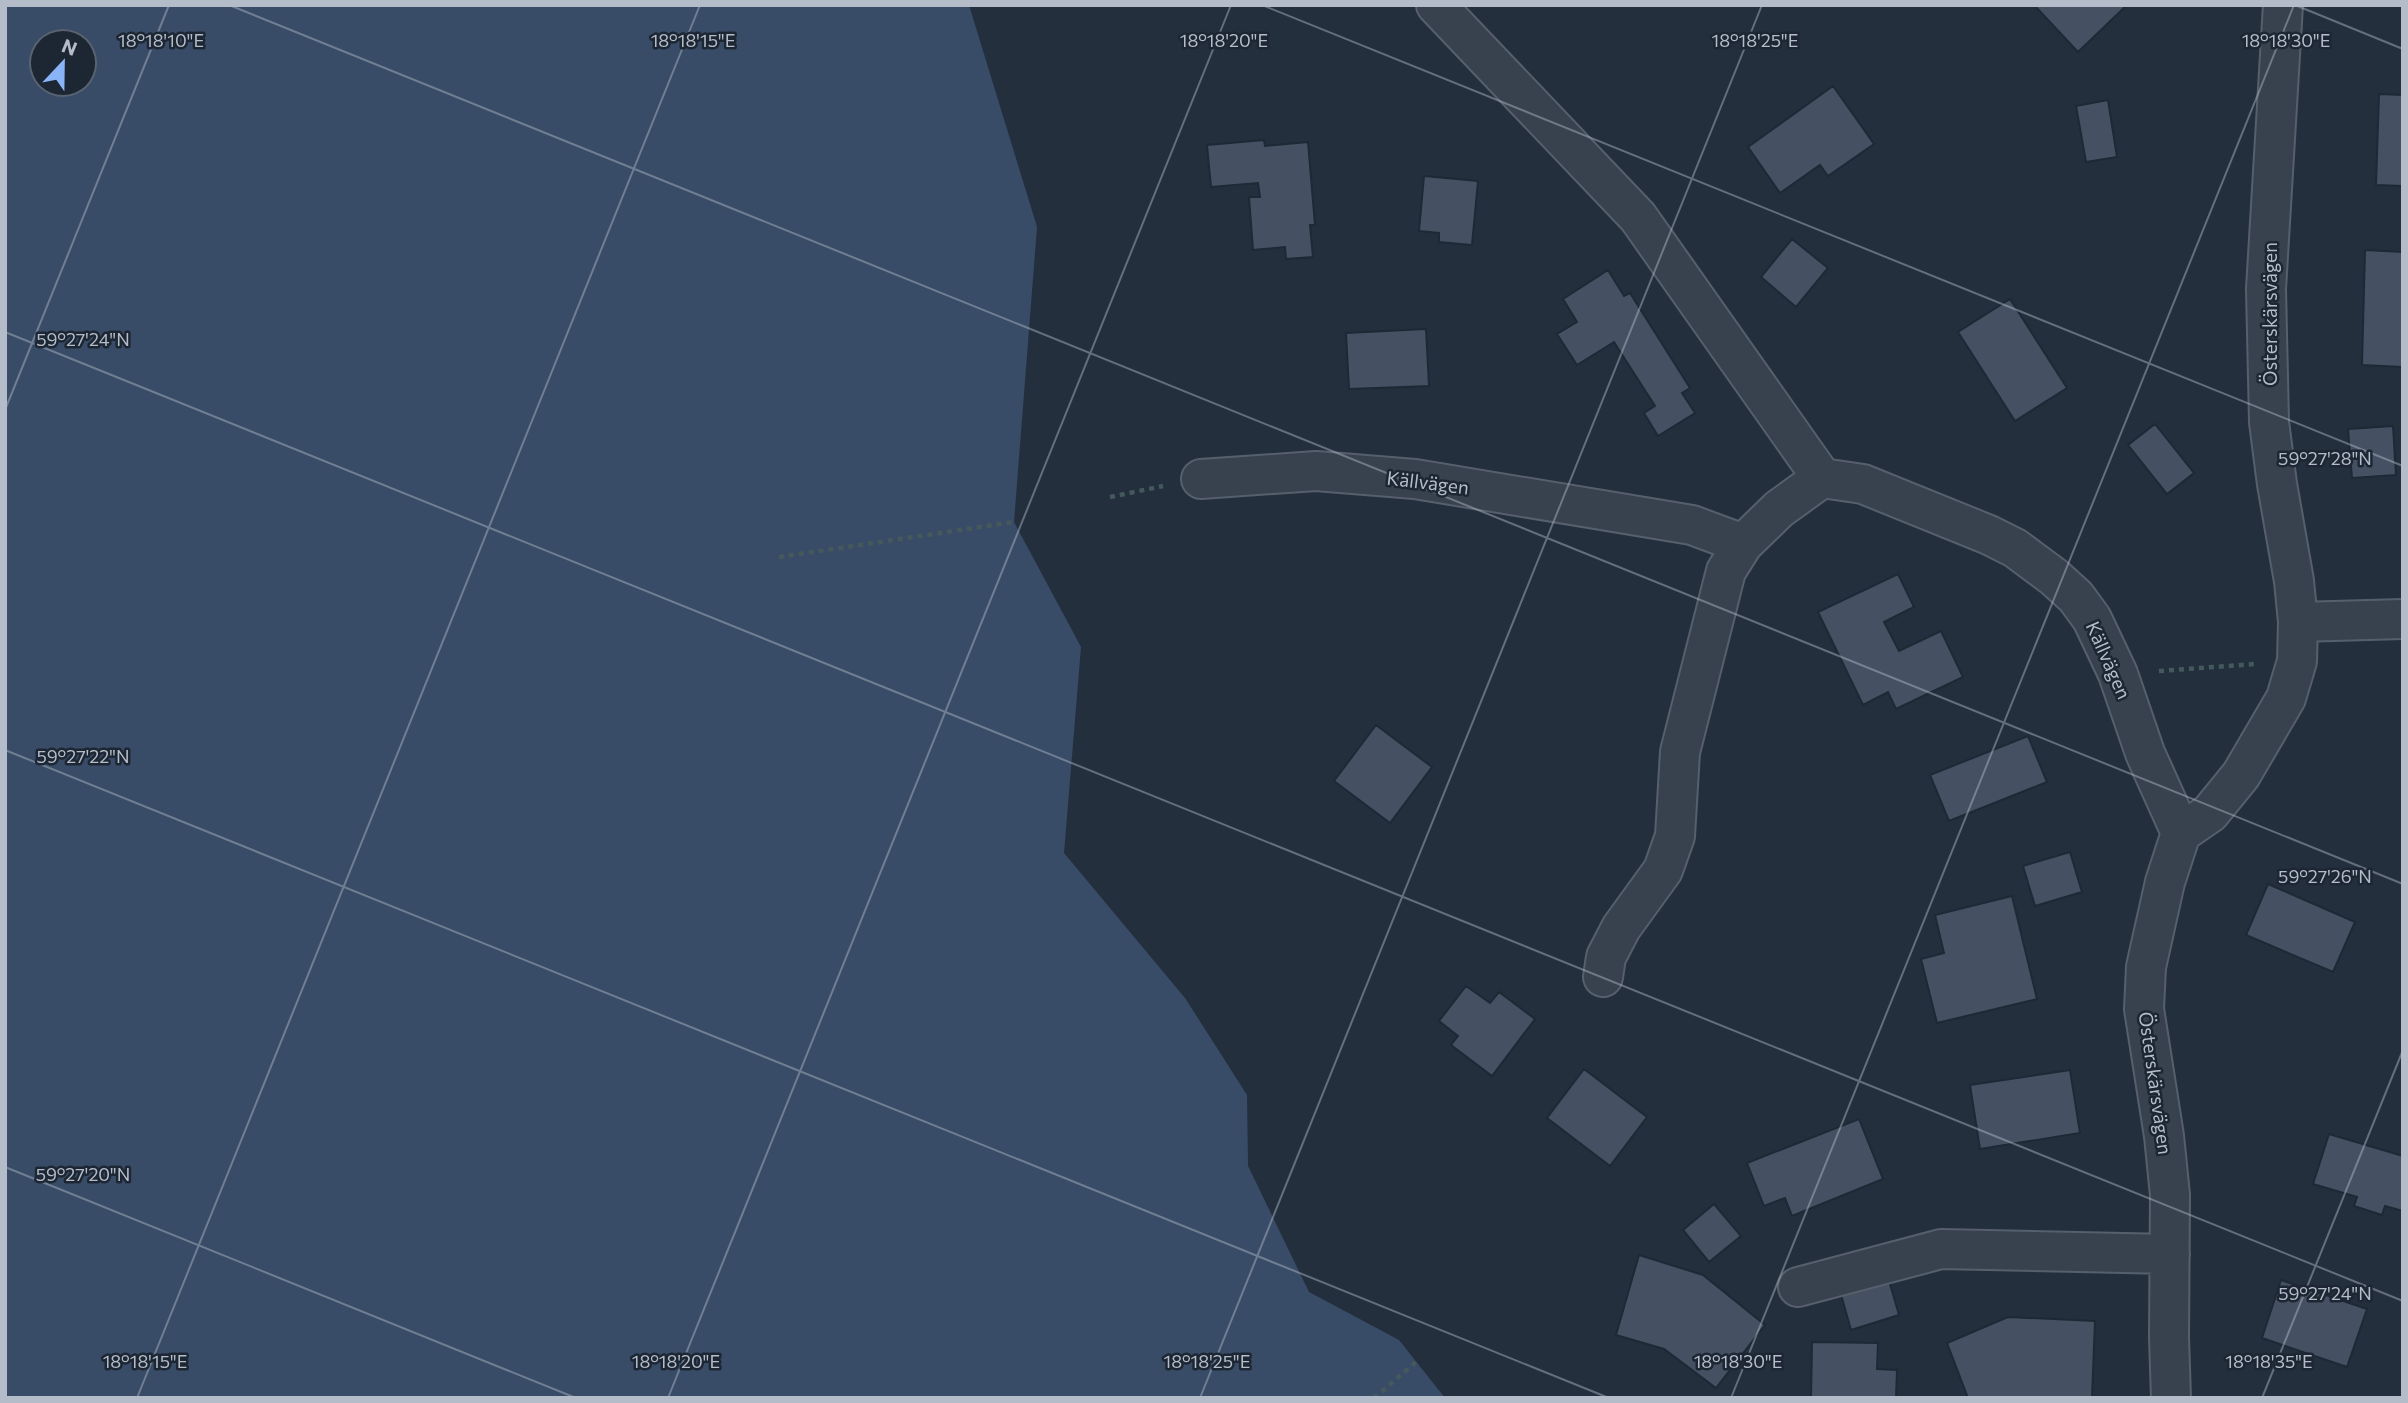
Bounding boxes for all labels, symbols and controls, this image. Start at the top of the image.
north arrow [28,28,98,98]
text: 18°18'10"E [118,29,204,51]
text: 18°18'15"E [651,29,735,51]
text: 18°18'20"E [1180,29,1268,51]
text: 18°18'25"E [1711,29,1799,51]
text: 18°18'30"E [2242,29,2330,51]
text: N [59,33,80,60]
street label: Österskärsvägen [2258,242,2281,386]
text: 59°27'24"N [36,328,130,350]
text: 59°27'28"N [2278,447,2372,469]
street label: Källvägen [1386,466,1470,498]
street label: Källvägen [2082,618,2136,702]
text: 59°27'22"N [37,745,130,767]
text: 59°27'26"N [2278,865,2372,887]
street label: Österskärsvägen [2135,1010,2177,1156]
text: 59°27'20"N [36,1163,130,1185]
text: 59°27'24"N [2278,1282,2372,1304]
text: 18°18'15"E [103,1350,187,1372]
text: 18°18'20"E [632,1350,720,1372]
text: 18°18'25"E [1163,1350,1251,1372]
text: 18°18'30"E [1694,1350,1782,1372]
text: 18°18'35"E [2225,1350,2313,1372]

